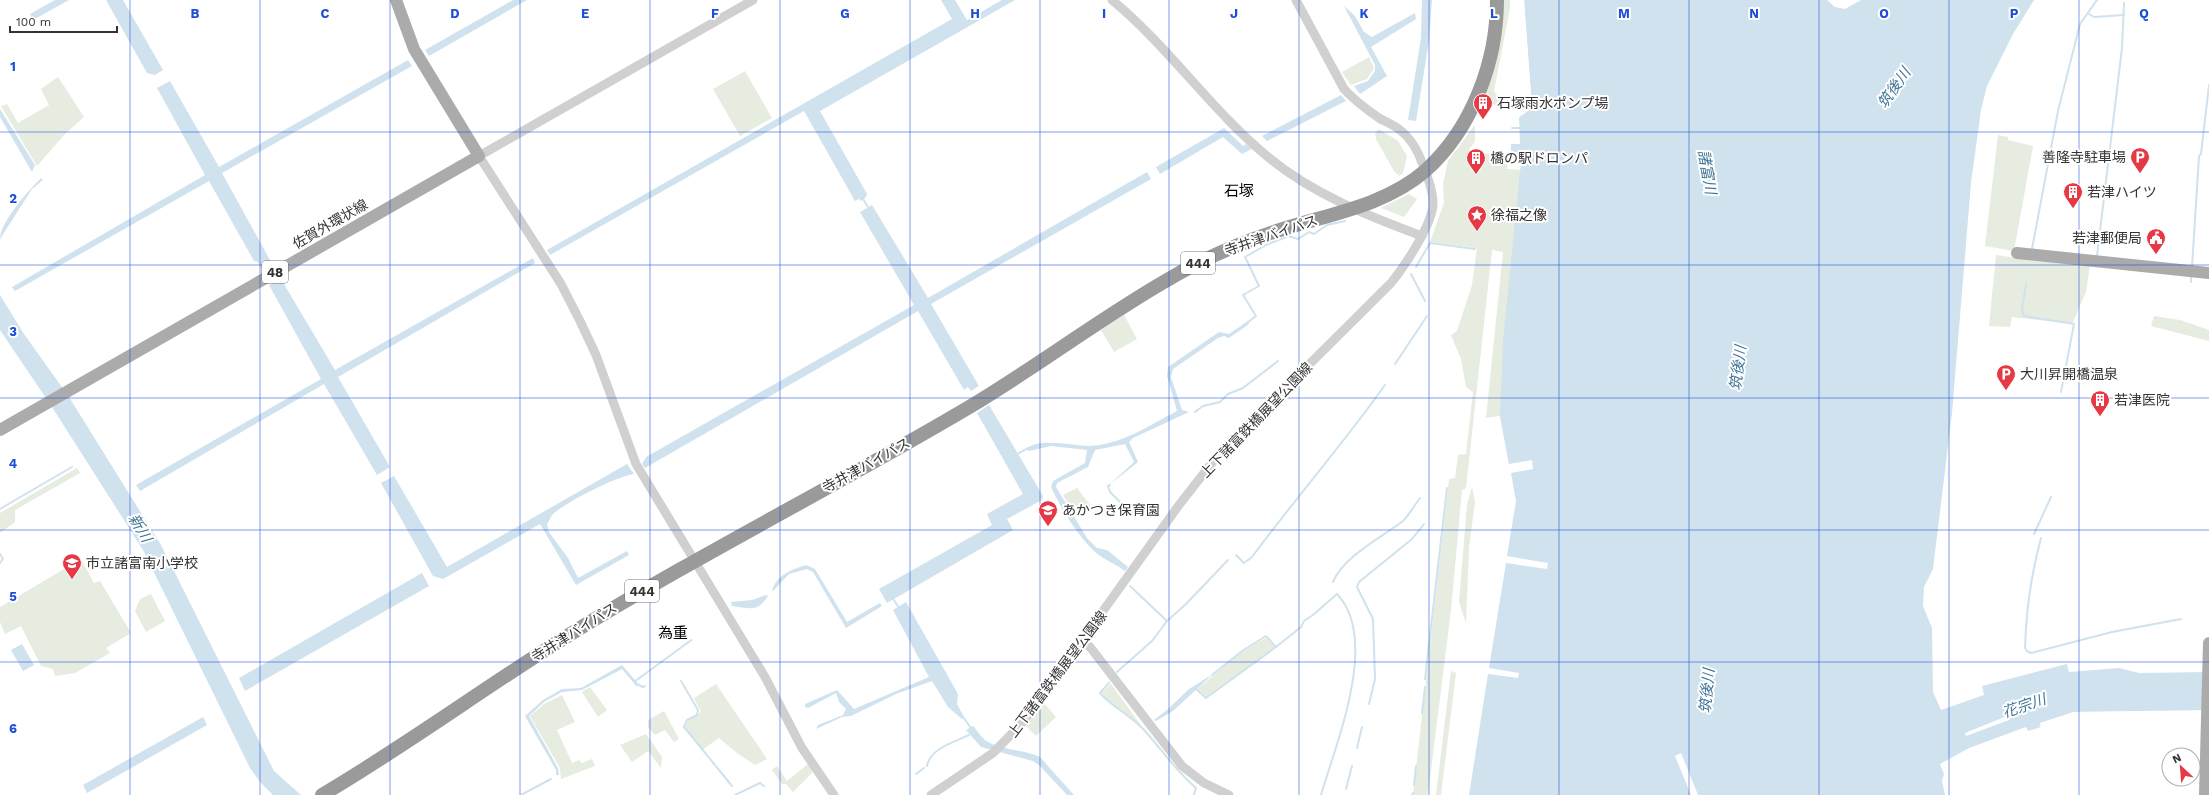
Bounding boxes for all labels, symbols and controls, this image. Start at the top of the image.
text: B [191,6,200,21]
text: C [321,6,330,21]
text: D [450,6,460,21]
text: E [581,6,589,21]
text: F [711,6,719,21]
text: G [840,6,850,21]
text: H [970,6,980,21]
text: I [1102,6,1106,21]
text: J [1230,6,1238,21]
text: K [1359,6,1369,21]
text: L [1490,6,1498,21]
text: M [1618,6,1630,21]
text: N [1749,6,1759,21]
text: O [1879,6,1889,21]
text: P [2010,6,2019,21]
text: Q [2139,6,2149,21]
scale bar [10,8,117,34]
text: 100 m [16,15,51,29]
text: 1 [10,59,16,74]
water label: 筑後川 [1874,63,1915,112]
building icon: 石塚雨水ポンプ場 [1472,92,1494,120]
place label: 石塚雨水ポンプ場 [1497,95,1609,111]
parking icon: 善隆寺駐車場 [2129,146,2151,174]
building icon: 橋の駅ドロンパ [1465,147,1487,175]
water label: 諸富川 [1694,148,1720,198]
place label: 善隆寺駐車場 [2042,149,2126,165]
place label: 橋の駅ドロンパ [1490,150,1588,166]
building icon: 若津ハイツ [2062,181,2084,209]
district label: 石塚 [1224,182,1254,200]
place label: 若津ハイツ [2087,184,2157,200]
text: 2 [9,191,17,206]
street label: 佐賀外環状線 [290,196,370,252]
place icon: 徐福之像 [1466,204,1488,232]
place label: 徐福之像 [1491,207,1547,223]
street label: 寺井津バイパス [1222,212,1320,258]
public building icon: 若津郵便局 [2145,227,2167,255]
place label: 若津郵便局 [2072,230,2142,246]
road number: 444 [1181,252,1215,274]
road number: 48 [262,261,288,283]
text: 3 [9,324,17,339]
water label: 筑後川 [1726,343,1750,391]
street label: 上下諸富鉄橋展望公園線 [1197,359,1315,481]
parking icon: 大川昇開橋温泉 [1995,363,2017,391]
place label: 大川昇開橋温泉 [2020,366,2118,382]
building icon: 若津医院 [2089,389,2111,417]
place label: 若津医院 [2114,392,2170,408]
street label: 寺井津バイパス [819,434,913,496]
text: 4 [9,456,18,471]
school or university icon: あかつき保育園 [1037,499,1059,527]
place label: あかつき保育園 [1062,502,1160,518]
water label: 新川 [125,511,156,547]
school or university icon: 市立諸富南小学校 [61,552,83,580]
place label: 市立諸富南小学校 [86,555,198,571]
road number: 444 [625,580,659,602]
text: 5 [9,589,17,604]
street label: 寺井津バイパス [528,599,620,665]
street label: 上下諸富鉄橋展望公園線 [1004,608,1110,740]
district label: 為重 [658,624,688,642]
water label: 筑後川 [1696,666,1718,714]
water label: 花宗川 [2000,690,2050,722]
text: 6 [9,721,17,736]
north arrow [2161,747,2201,787]
text: N [2170,751,2183,766]

